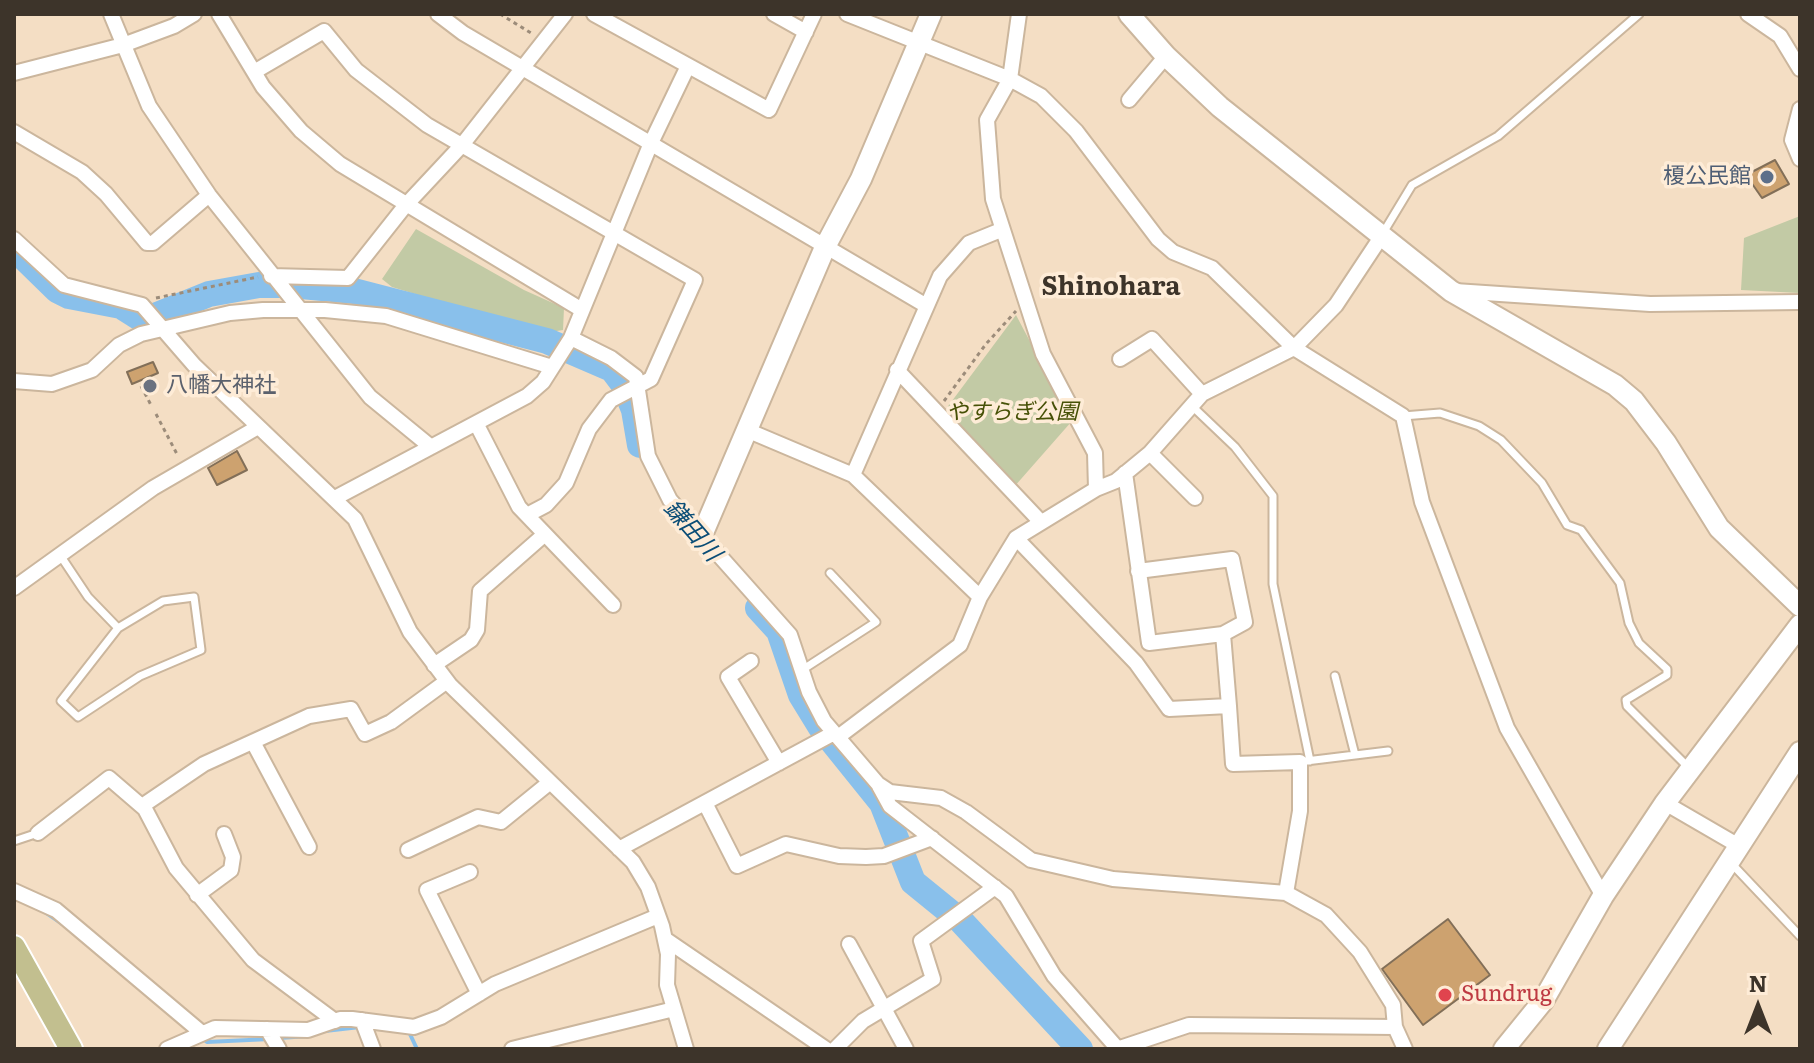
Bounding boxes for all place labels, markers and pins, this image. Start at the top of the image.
place label: 榎公民館 [1663,164,1751,190]
marker: 榎公民館 [1758,168,1776,186]
place label: 八幡大神社 [166,373,276,399]
marker: 八幡大神社 [141,377,159,395]
place label: Sundrug [1461,982,1552,1008]
marker: Sundrug [1436,986,1454,1004]

